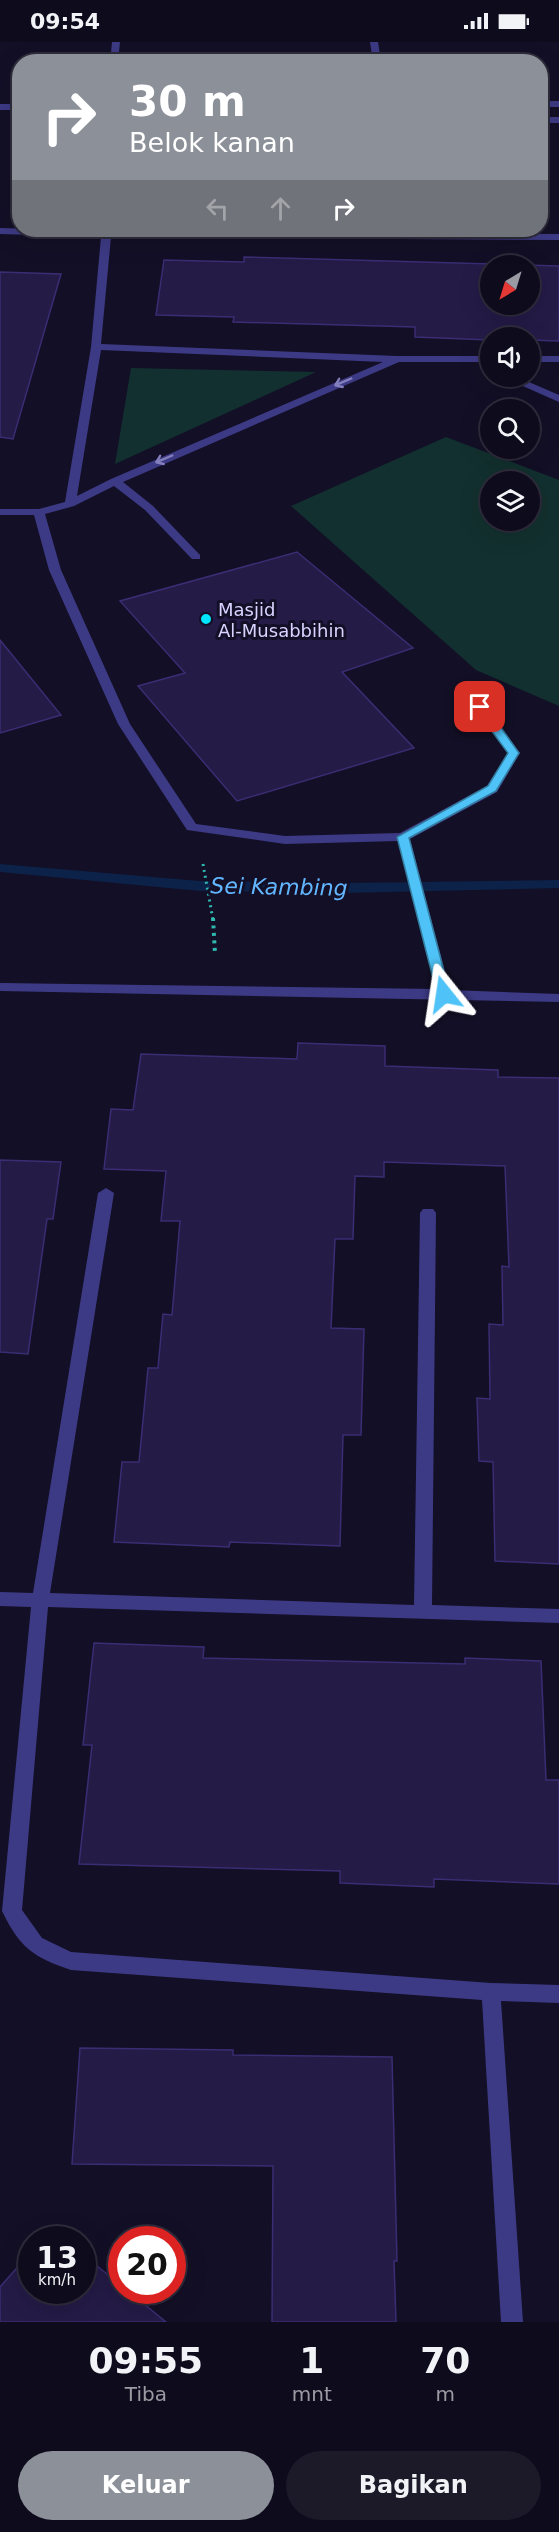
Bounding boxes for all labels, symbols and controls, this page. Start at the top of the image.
text: 09:54 [30,9,100,34]
text: 30 m [129,77,246,126]
icon: right [30,78,108,156]
text: Belok kanan [129,127,295,158]
icon: left [201,192,234,225]
icon: ahead [264,192,297,225]
icon: right [327,192,360,225]
north arrow [480,255,540,315]
map controls [480,255,540,531]
button: sound [480,327,540,387]
one-way arrow [335,377,353,388]
button: search [480,399,540,459]
one-way arrow [156,454,174,465]
button: layers [480,471,540,531]
place label: Masjid Al-Musabbihin [218,599,345,641]
marker: Masjid Al-Musabbihin [199,612,213,626]
pin [454,681,505,732]
icon: arrive [463,690,496,723]
water label: Sei Kambing [210,873,348,901]
position arrow [412,962,476,1026]
speed limit sign: 20 [108,2226,186,2304]
text: 13 [36,2240,78,2275]
text: km/h [38,2271,76,2289]
text: 09:55 [89,2340,203,2381]
text: 1 [299,2340,324,2381]
text: 70 [420,2340,470,2381]
text: Tiba [125,2382,167,2406]
text: mnt [292,2382,332,2406]
text: m [436,2382,455,2406]
button: Keluar [18,2451,274,2520]
button: Bagikan [286,2451,541,2520]

